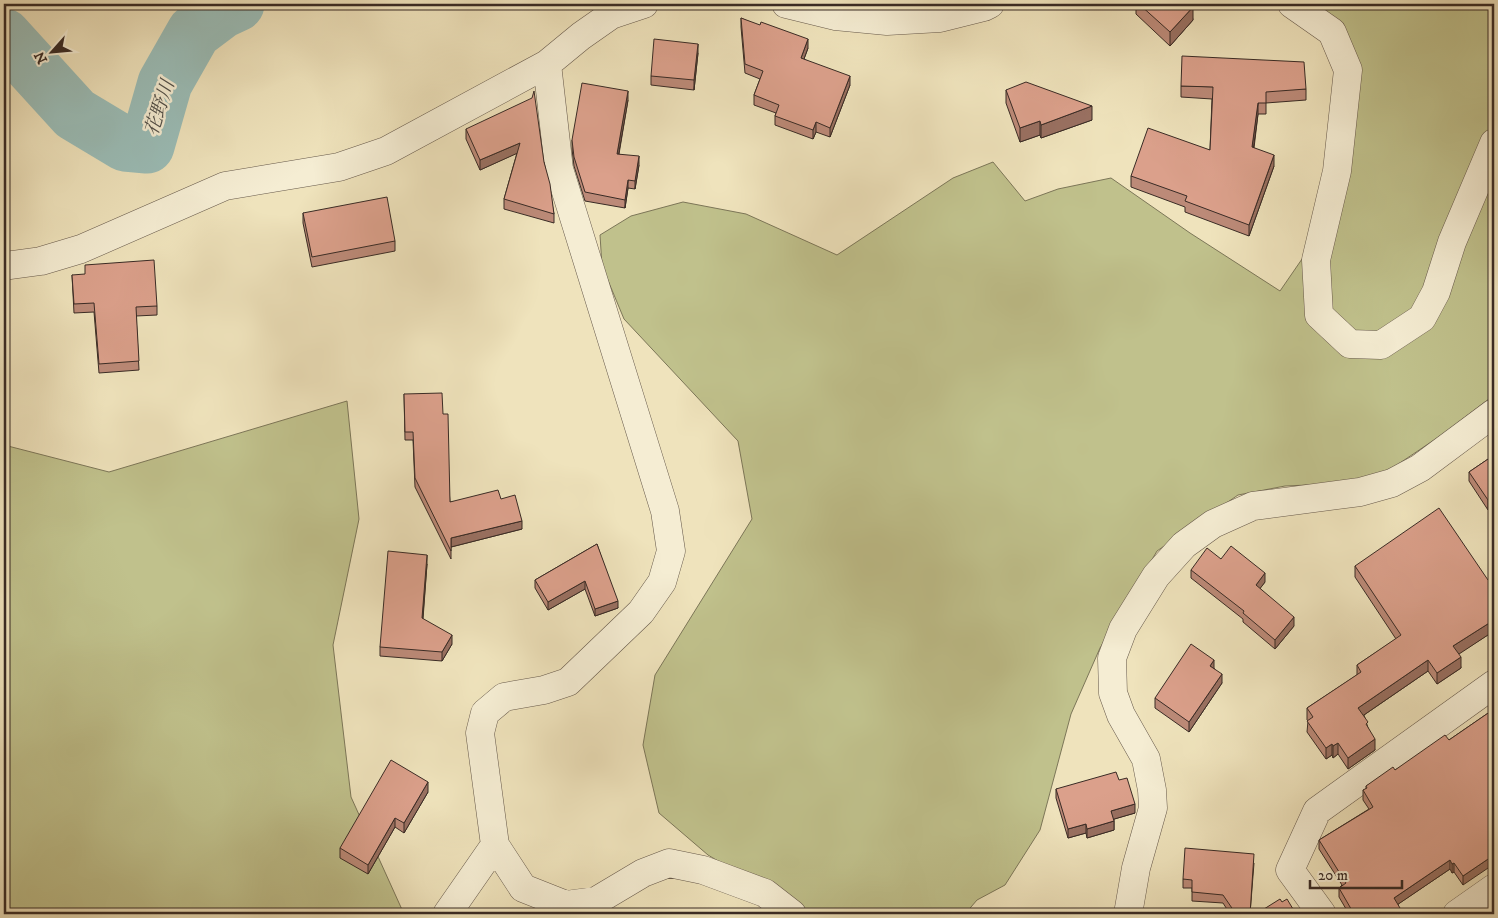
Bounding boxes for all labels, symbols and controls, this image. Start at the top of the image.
north arrow [28,28,78,78]
text: N [30,48,52,67]
water label: 花野川 [140,75,180,139]
scale bar [1310,858,1403,890]
text: 20 m [1318,866,1348,885]

